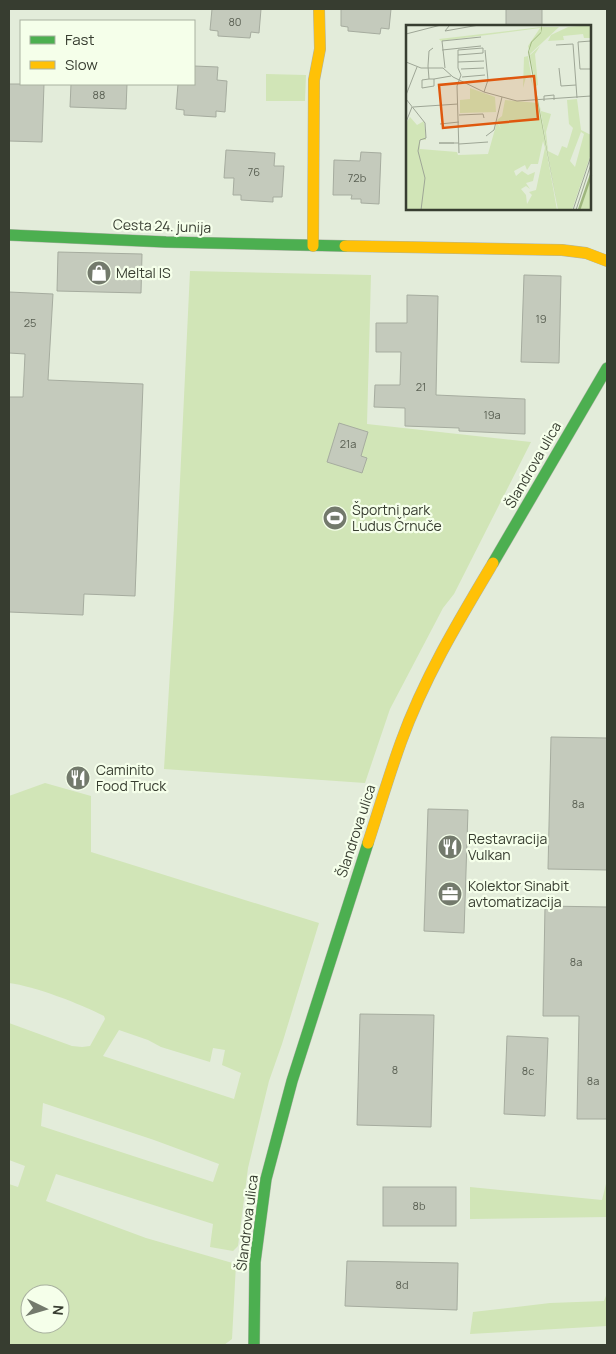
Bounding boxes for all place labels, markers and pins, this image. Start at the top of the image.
shop icon: Meltal IS [86,260,112,286]
place label: Meltal IS [116,263,171,282]
place label: Športni park Ludus Črnuče [352,500,442,535]
sports icon: Športni park Ludus Črnuče [322,505,348,531]
place label: Caminito Food Truck [96,760,167,795]
restaurant icon: Caminito Food Truck [65,765,91,791]
place label: Restavracija Vulkan [468,829,547,864]
restaurant icon: Restavracija Vulkan [437,834,463,860]
place label: Kolektor Sinabit avtomatizacija [468,876,569,911]
office icon: Kolektor Sinabit avtomatizacija [437,881,463,907]

